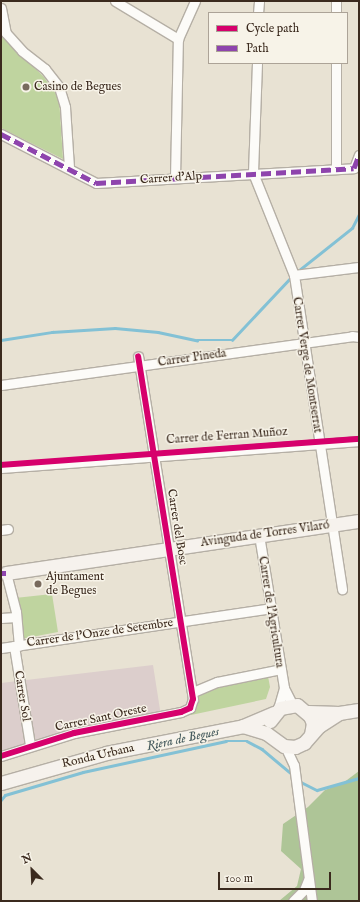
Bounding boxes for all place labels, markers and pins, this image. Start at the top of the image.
place label: Casino de Begues [34,80,121,94]
marker: Casino de Begues [21,82,31,92]
place label: Ajuntament de Begues [46,570,104,598]
marker: Ajuntament de Begues [33,579,43,589]

